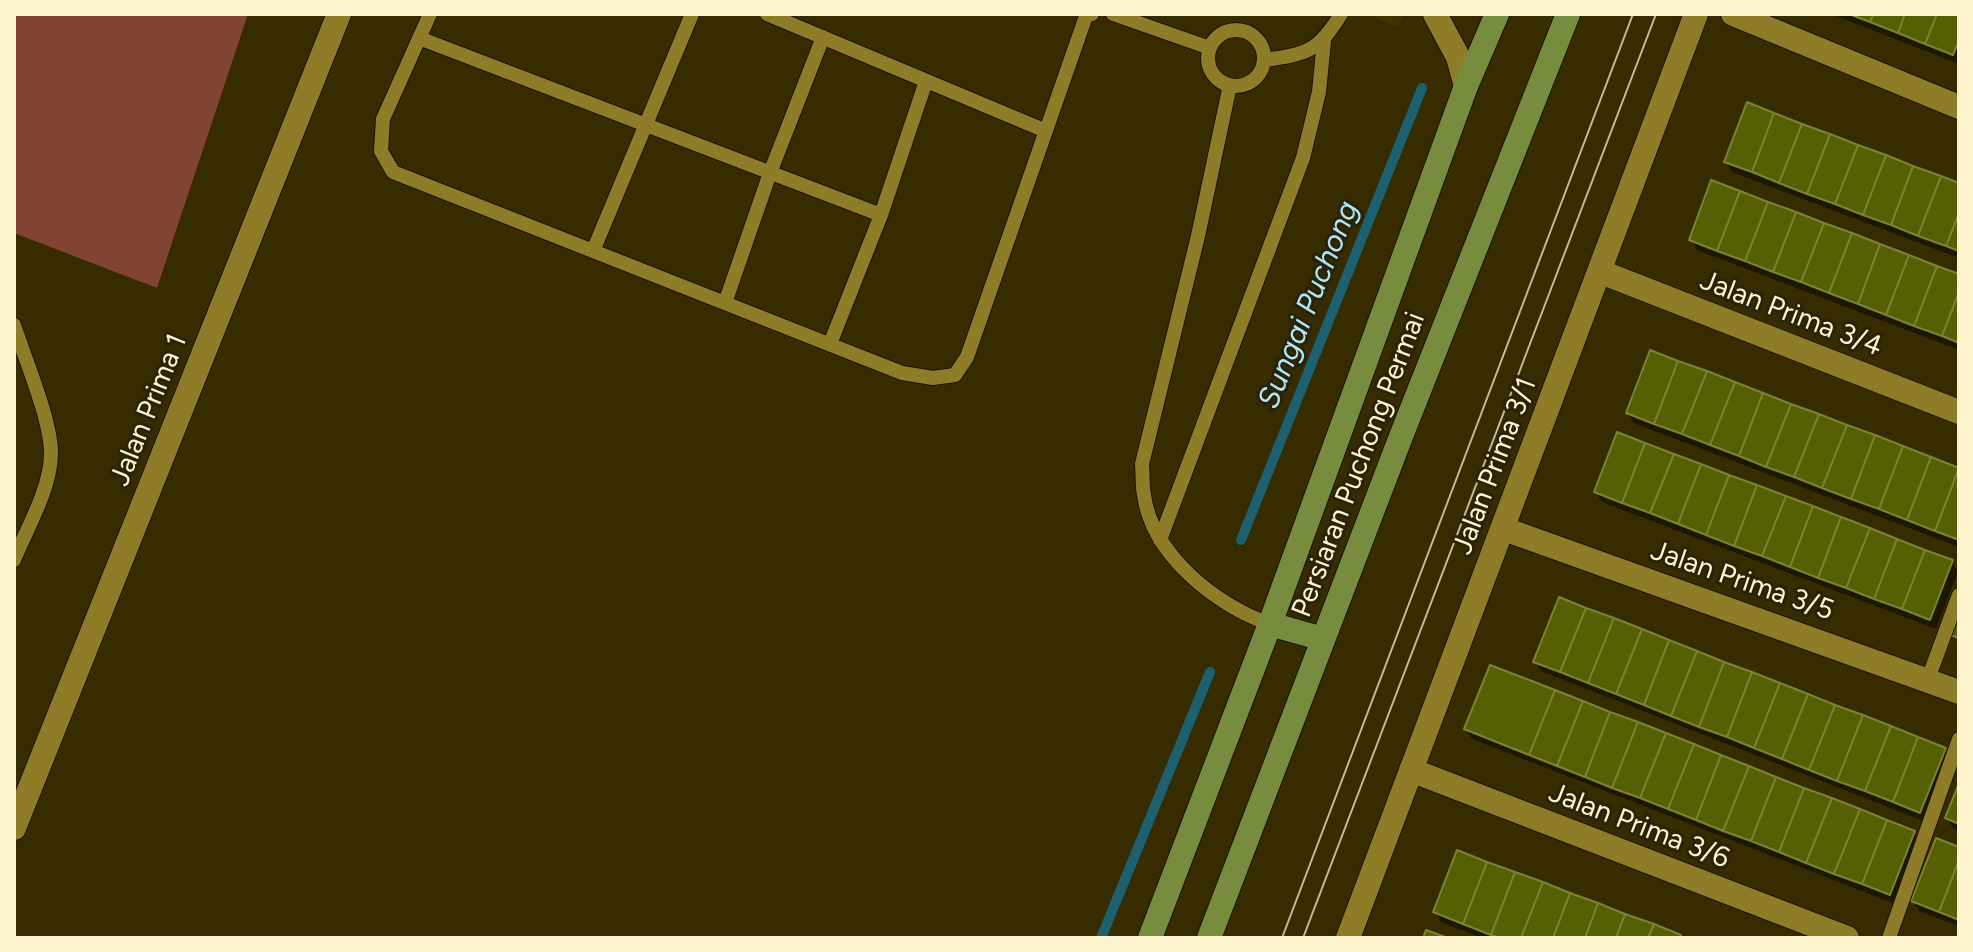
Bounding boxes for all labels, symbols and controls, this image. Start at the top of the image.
water label: Sungai Puchong [1251,196,1367,414]
street label: Jalan Prima 3/4 [1695,264,1887,364]
street label: Persiaran Puchong Permai [1285,308,1433,622]
street label: Jalan Prima 1 [103,329,195,491]
street label: Jalan Prima 3/1 [1446,373,1544,559]
street label: Jalan Prima 3/5 [1646,534,1838,628]
street label: Jalan Prima 3/6 [1544,776,1734,876]

